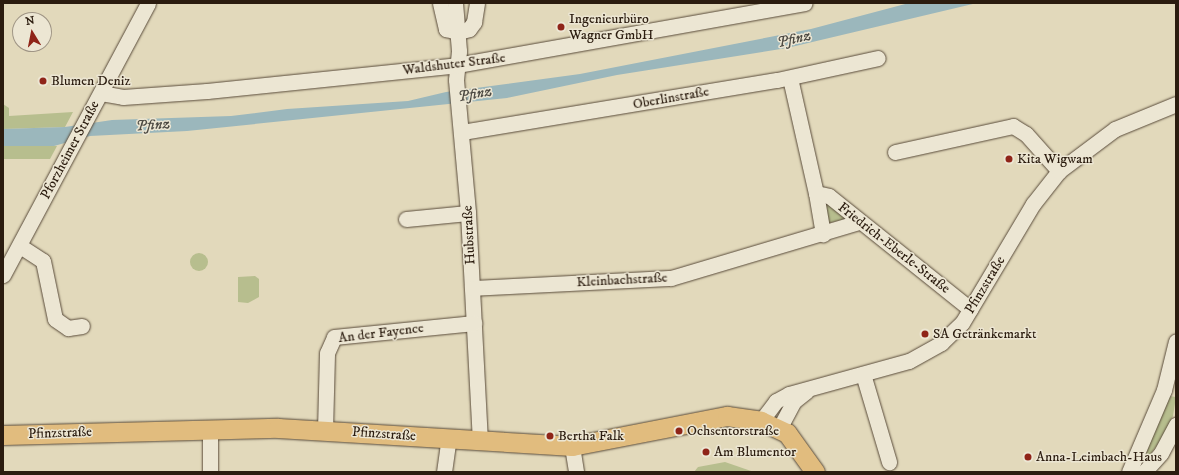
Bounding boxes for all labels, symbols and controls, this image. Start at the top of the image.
place label: Ingenieurbüro Wagner GmbH [569,11,653,44]
north arrow [12,12,52,52]
text: N [24,13,36,29]
marker: Ingenieurbüro Wagner GmbH [556,22,566,32]
water label: Pfinz [775,26,813,52]
street label: Waldshuter Straße [402,49,506,79]
place label: Blumen Deniz [51,73,131,89]
marker: Blumen Deniz [38,76,48,86]
water label: Pfinz [456,82,494,106]
street label: Oberlinstraße [632,83,710,113]
street label: Pforzheimer Straße [37,98,103,202]
water label: Pfinz [135,115,171,135]
place label: Kita Wigwam [1017,151,1093,167]
marker: Kita Wigwam [1004,154,1014,164]
street label: Friedrich-Eberle-Straße [835,199,953,297]
street label: Hubstraße [459,205,479,265]
street label: Pfinzstraße [961,253,1009,317]
street label: Kleinbachstraße [576,269,668,291]
street label: An der Fayence [337,319,425,347]
place label: SA Getränkemarkt [933,326,1036,342]
marker: SA Getränkemarkt [920,329,930,339]
street label: Pfinzstraße [28,423,92,443]
street label: Pfinzstraße [351,423,417,445]
place label: Ochsentorstraße [687,423,779,439]
marker: Ochsentorstraße [674,426,684,436]
place label: Bertha Falk [558,428,624,444]
marker: Bertha Falk [545,431,555,441]
place label: Am Blumentor [714,444,796,460]
marker: Am Blumentor [701,447,711,457]
place label: Anna-Leimbach-Haus [1036,449,1162,465]
marker: Anna-Leimbach-Haus [1023,452,1033,462]

